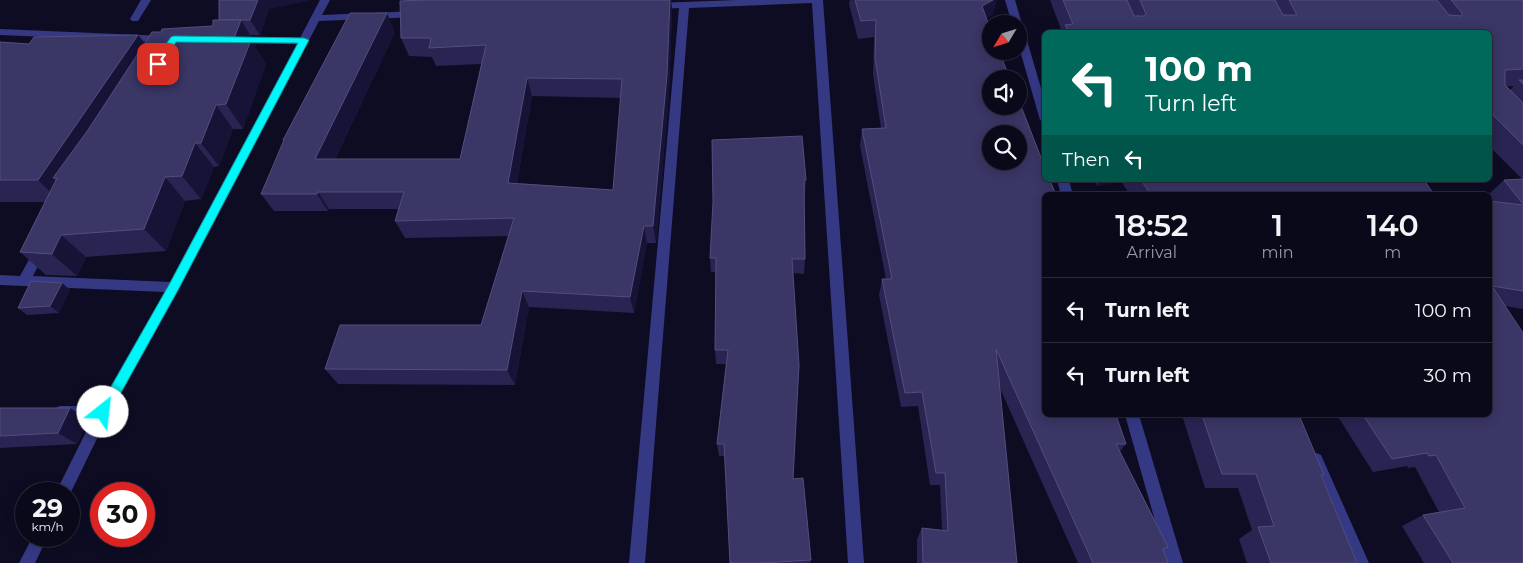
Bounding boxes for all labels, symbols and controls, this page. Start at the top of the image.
north arrow [982,15,1028,60]
map controls [982,15,1027,170]
pin [137,43,179,85]
text: 100 m [1145,47,1253,90]
icon: arrive [144,50,172,78]
icon: left [1062,50,1127,115]
button: sound [982,70,1027,115]
text: Turn left [1145,90,1237,117]
button: search [982,125,1027,170]
icon: left [1120,145,1148,173]
text: Then [1062,148,1110,171]
text: 18:52 [1115,207,1188,244]
text: 1 [1272,207,1283,244]
text: 140 [1367,207,1419,244]
text: Arrival [1127,243,1177,262]
text: min [1262,243,1294,262]
text: m [1384,243,1401,262]
icon: left [1062,296,1090,324]
text: Turn left [1105,299,1190,322]
text: 100 m [1415,299,1472,322]
icon: left [1062,361,1090,389]
text: Turn left [1105,364,1190,387]
text: 30 m [1424,364,1472,387]
position arrow [76,385,128,437]
speed limit sign: 30 [90,482,155,547]
text: 29 [32,493,63,523]
text: km/h [31,519,64,534]

